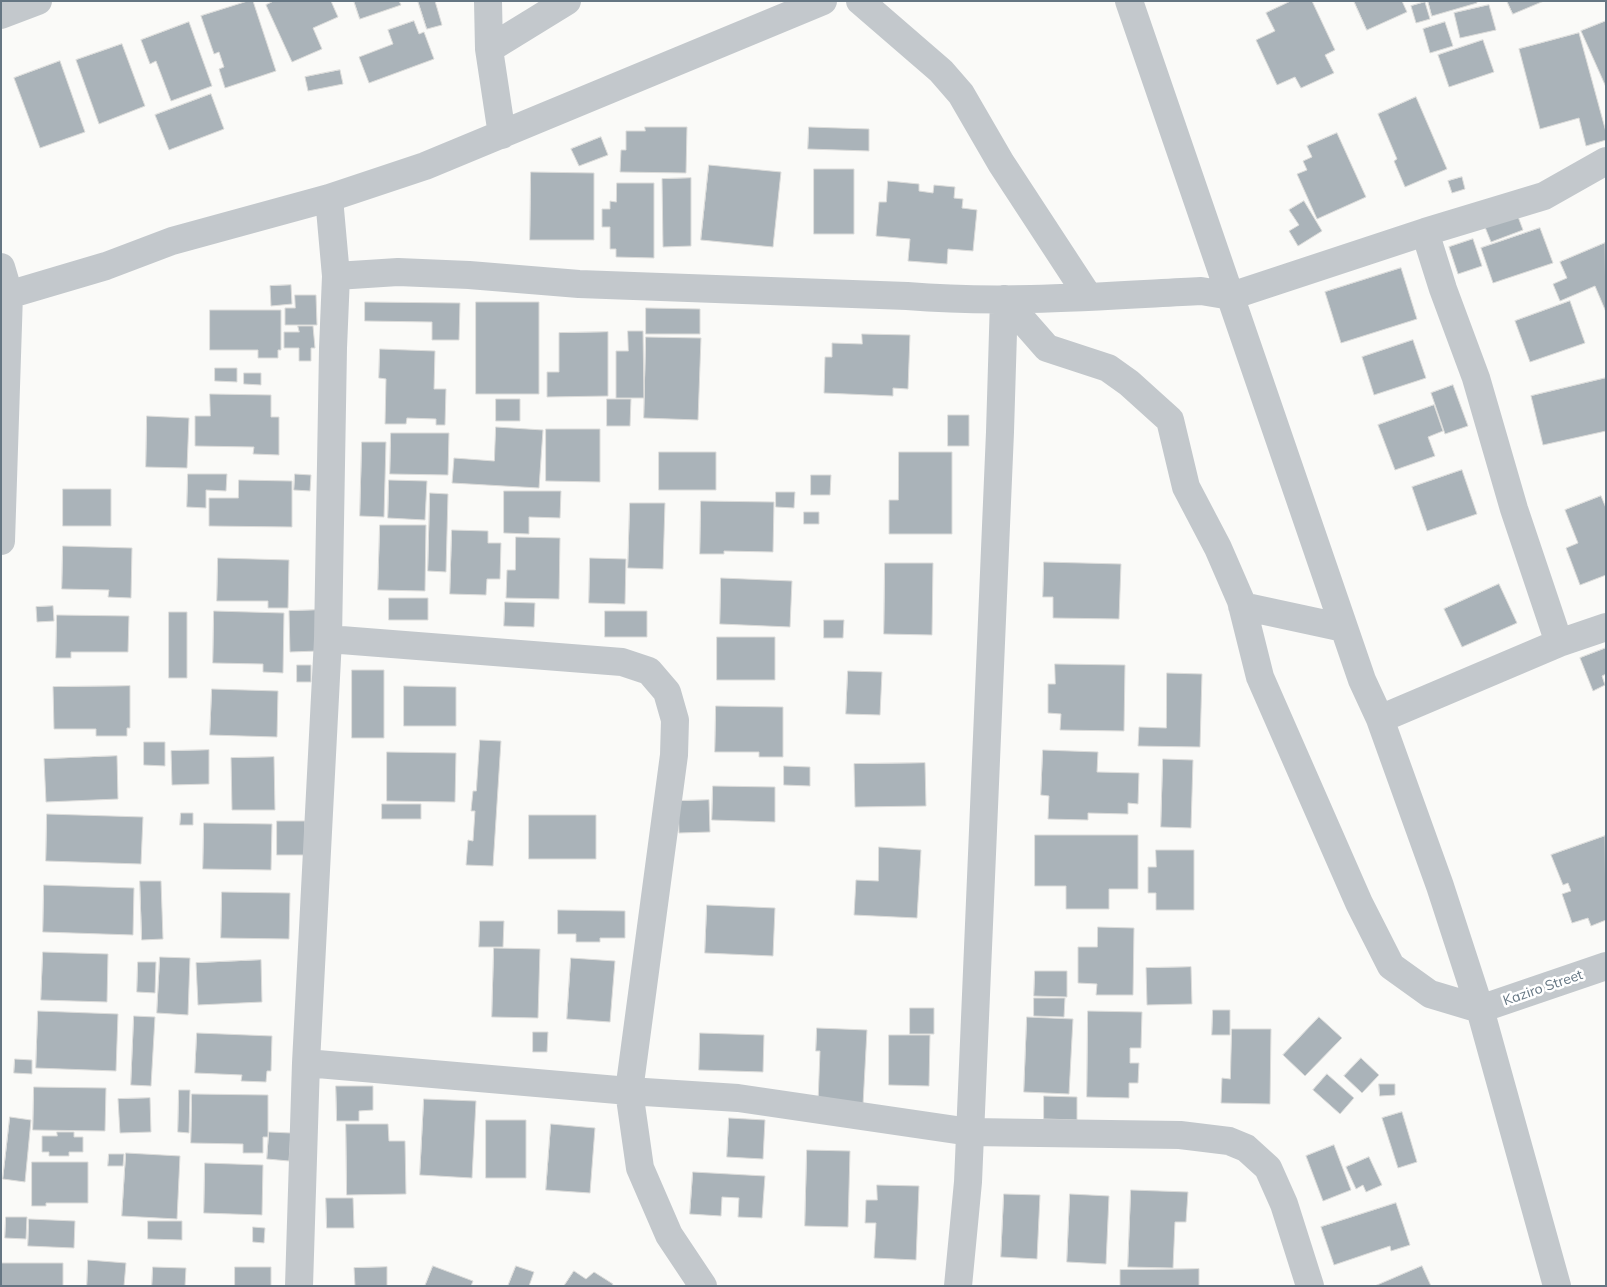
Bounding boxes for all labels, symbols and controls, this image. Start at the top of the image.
street label: Kaziro Street [1501,967,1585,1009]

